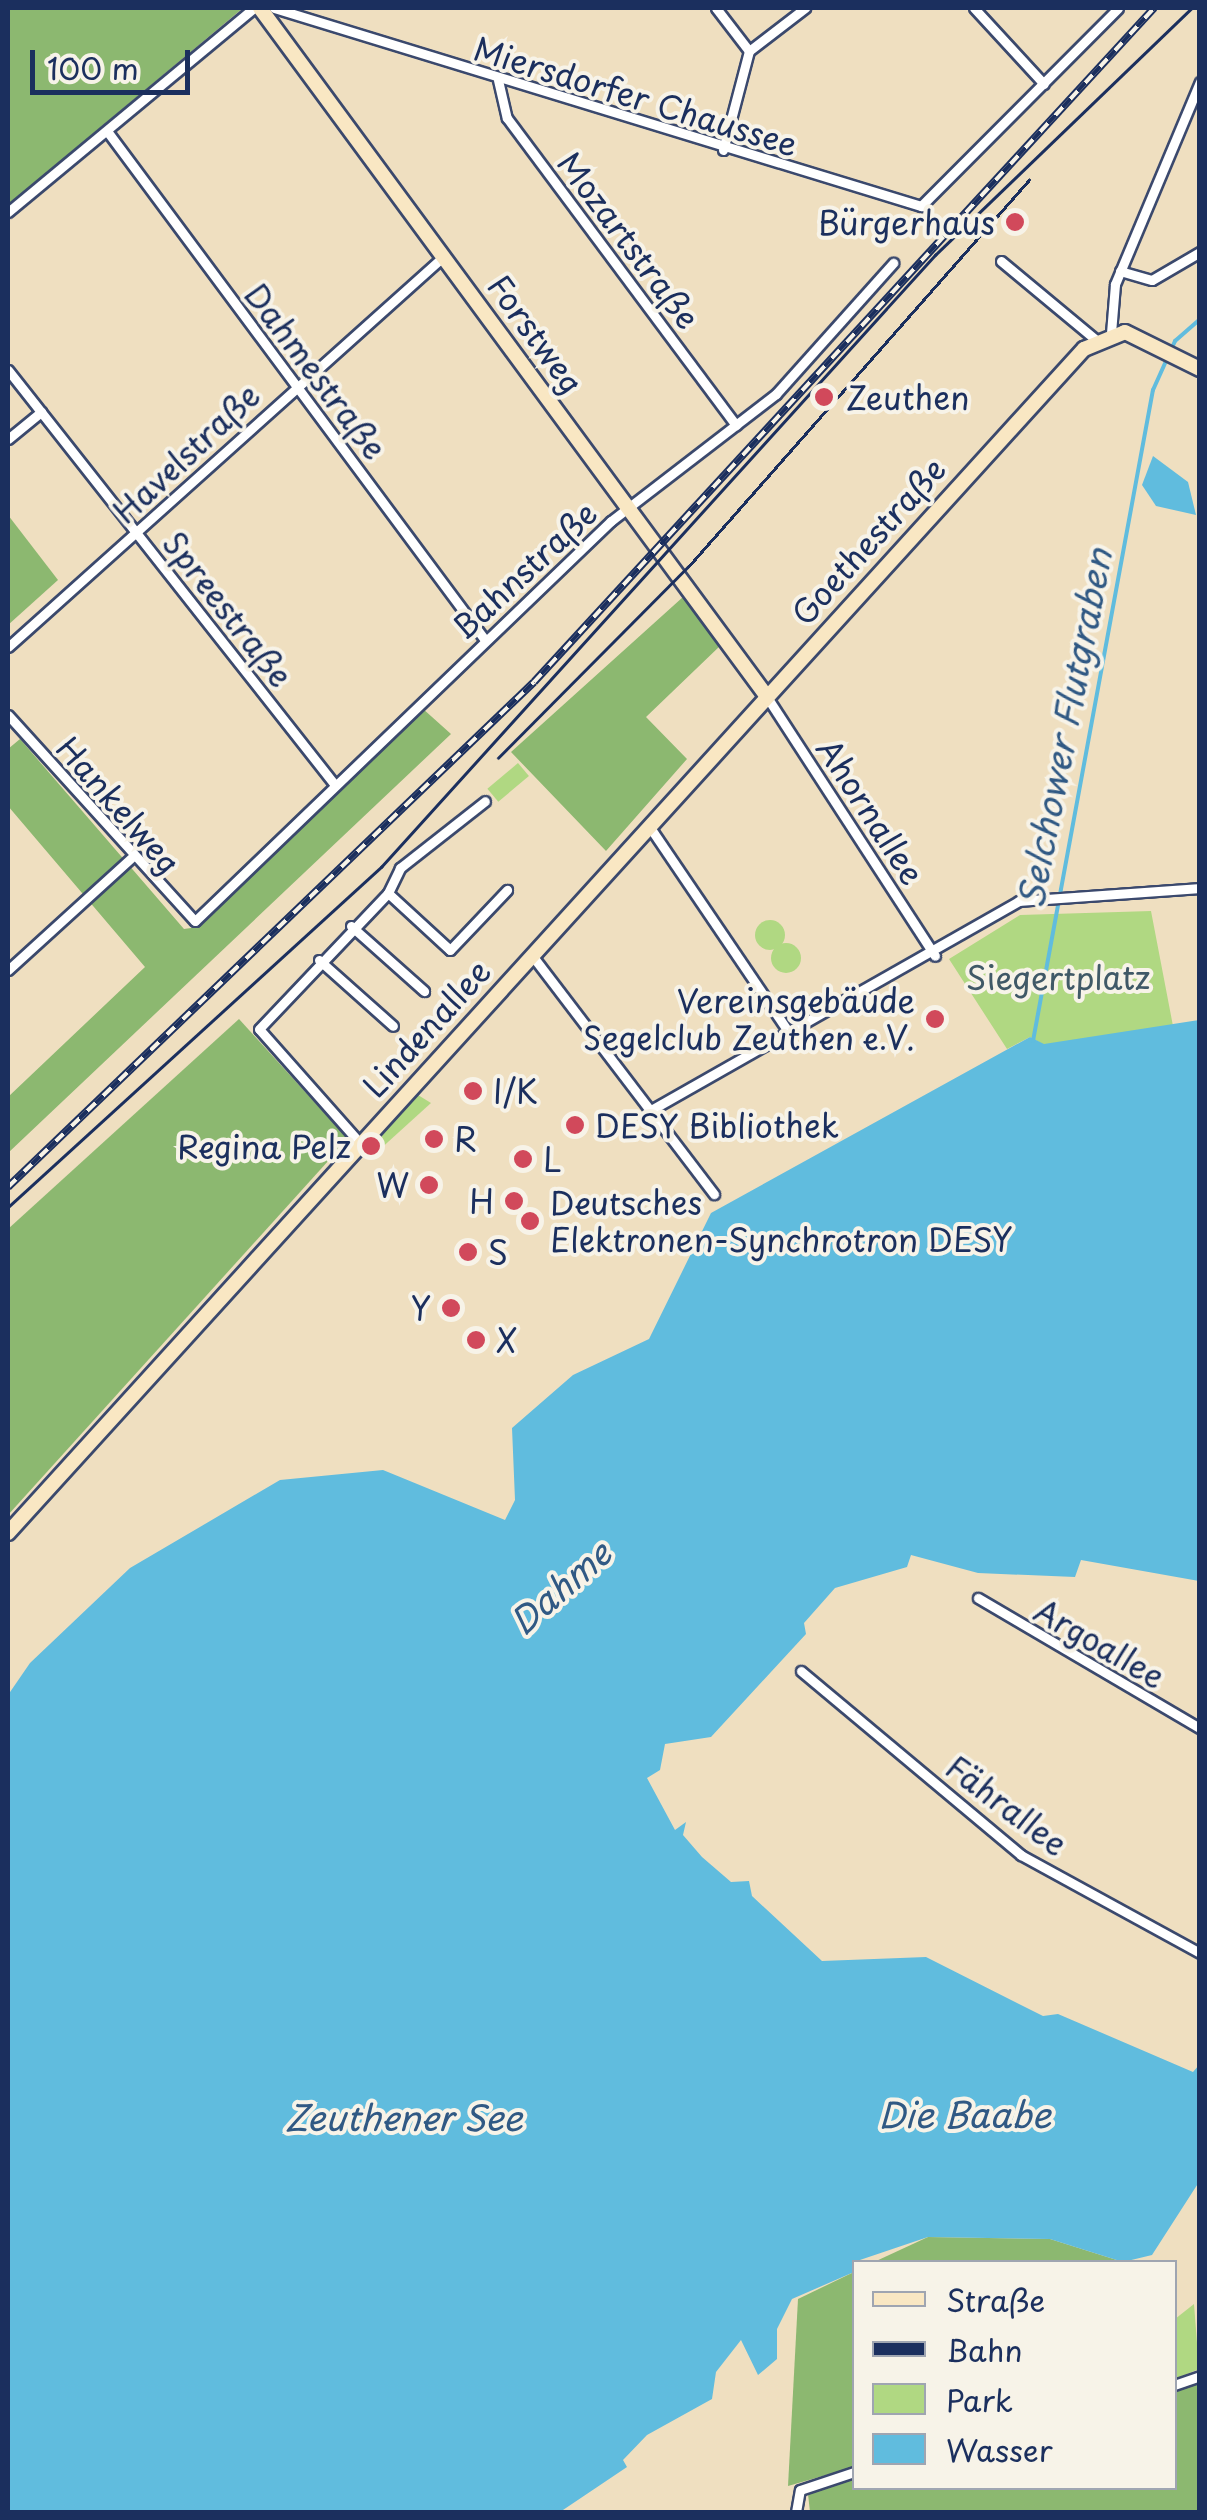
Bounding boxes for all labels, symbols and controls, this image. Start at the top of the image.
street label: Miersdorfer Chaussee [470,29,802,163]
scale bar [35,30,195,92]
text: 100 m [47,45,139,90]
street label: Mozartstraße [550,144,708,336]
place label: Bürgerhaus [818,203,995,241]
marker: Bürgerhaus [1004,211,1026,233]
street label: Forstweg [480,267,592,401]
street label: Dahmestraße [237,276,395,466]
street label: Havelstraße [105,376,267,530]
place label: Zeuthen [846,378,969,416]
marker: Zeuthen [811,384,837,410]
street label: Goethestraße [783,450,953,632]
street label: Bahnstraße [444,493,604,647]
street label: Spreestraße [155,524,301,694]
water label: Selchower Flutgraben [1009,545,1119,911]
street label: Hankelweg [49,729,189,881]
street label: Ahornallee [810,731,932,891]
street label: Lindenallee [354,952,498,1104]
park label: Siegertplatz [966,958,1150,996]
place label: Vereinsgebäude Segelclub Zeuthen e.V. [581,982,915,1057]
marker: Vereinsgebäude Segelclub Zeuthen e.V. [924,1008,946,1030]
place label: I/K [493,1072,538,1110]
marker: I/K [462,1080,484,1102]
place label: DESY Bibliothek [595,1106,841,1144]
marker: DESY Bibliothek [564,1114,586,1136]
place label: R [454,1120,477,1158]
place label: Regina Pelz [178,1127,351,1165]
marker: R [423,1128,445,1150]
marker: Regina Pelz [360,1135,382,1157]
place label: L [543,1140,562,1178]
marker: L [512,1148,534,1170]
place label: W [376,1166,409,1204]
marker: W [418,1174,440,1196]
place label: H [469,1182,494,1220]
place label: Deutsches Elektronen-Synchrotron DESY [550,1184,1012,1259]
marker: H [503,1190,525,1212]
marker: Deutsches Elektronen-Synchrotron DESY [519,1210,541,1232]
place label: S [488,1233,508,1271]
marker: S [457,1241,479,1263]
place label: Y [410,1289,431,1327]
marker: Y [440,1297,462,1319]
place label: X [496,1321,517,1359]
marker: X [465,1329,487,1351]
water label: Dahme [501,1532,619,1642]
street label: Argoallee [1028,1590,1172,1696]
street label: Fährallee [939,1747,1075,1863]
water label: Die Baabe [878,2093,1052,2135]
water label: Zeuthener See [283,2096,525,2138]
legend [852,2260,1177,2490]
text: Straße [946,2277,1045,2322]
text: Bahn [946,2327,1023,2372]
text: Park [946,2377,1013,2422]
text: Wasser [946,2427,1053,2472]

